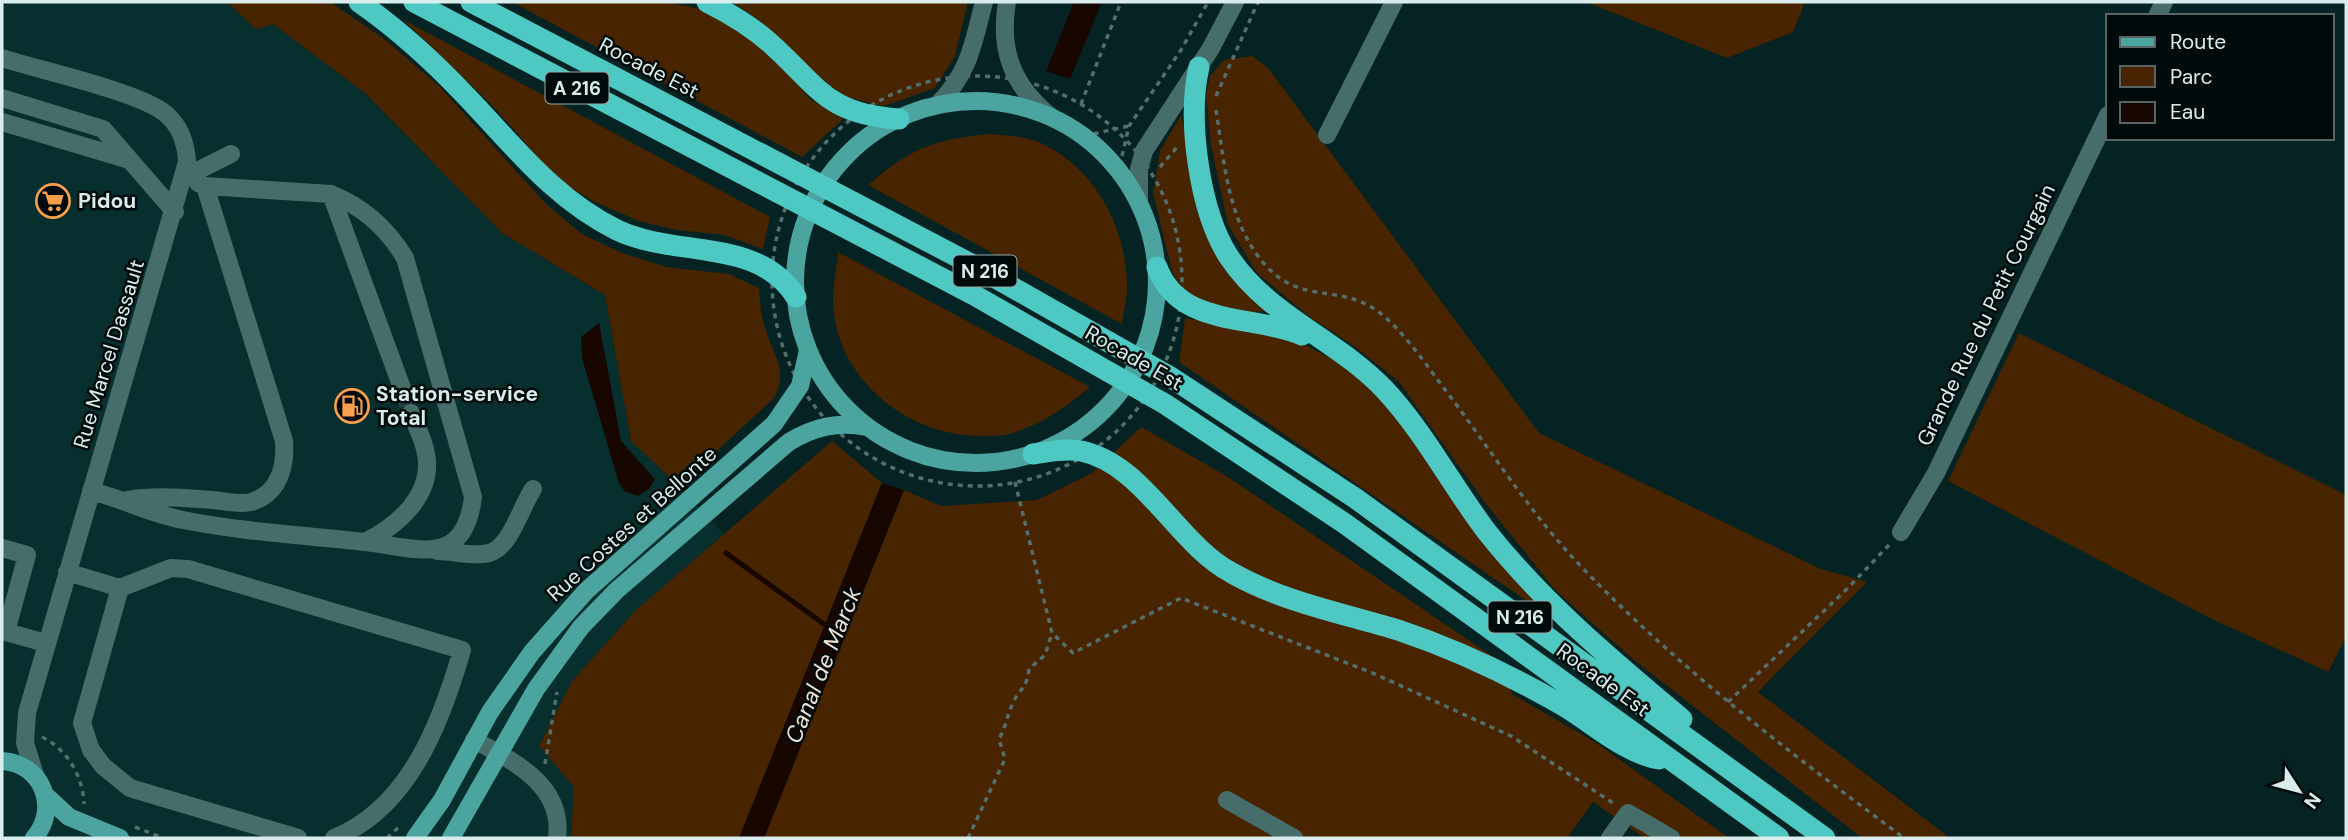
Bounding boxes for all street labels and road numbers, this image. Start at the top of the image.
street label: Rocade Est [594,31,704,105]
road number: A 216 [546,72,608,104]
street label: Grande Rue du Petit Courgain [1910,179,2062,451]
street label: Rue Marcel Dassault [67,256,151,452]
road number: N 216 [954,256,1016,286]
street label: Rocade Est [1080,319,1188,397]
street label: Rue Costes et Bellonte [541,440,723,608]
road number: N 216 [1488,602,1552,632]
street label: Rocade Est [1551,637,1655,723]

